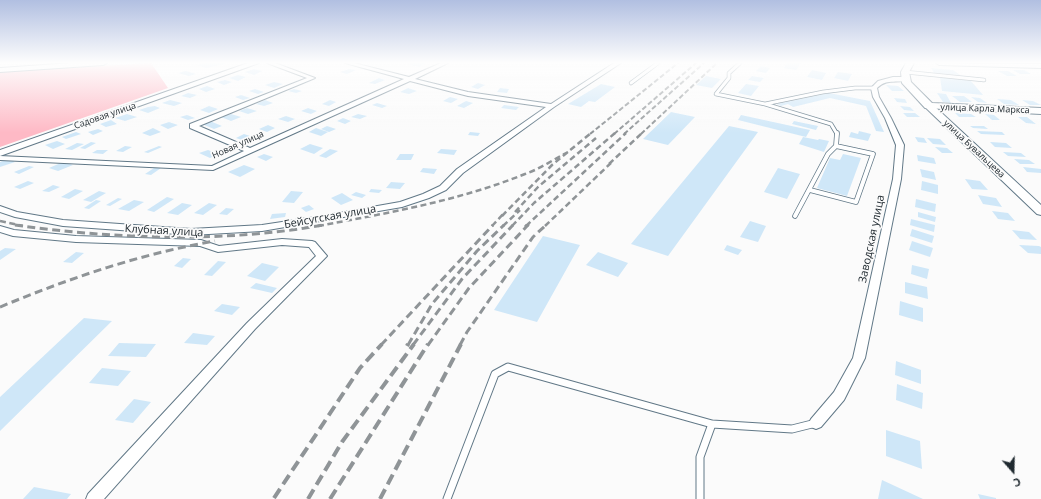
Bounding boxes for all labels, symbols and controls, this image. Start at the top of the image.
street label: Садовая улица [73,100,137,132]
street label: улица Карла Маркса [940,102,1030,116]
street label: улица Бувальцева [941,118,1007,180]
street label: Новая улица [210,129,266,161]
street label: Заводская улица [856,194,888,284]
street label: Бейсугская улица [283,202,377,232]
street label: Клубная улица [124,222,204,240]
north arrow [993,451,1033,491]
text: С [1011,474,1023,491]

